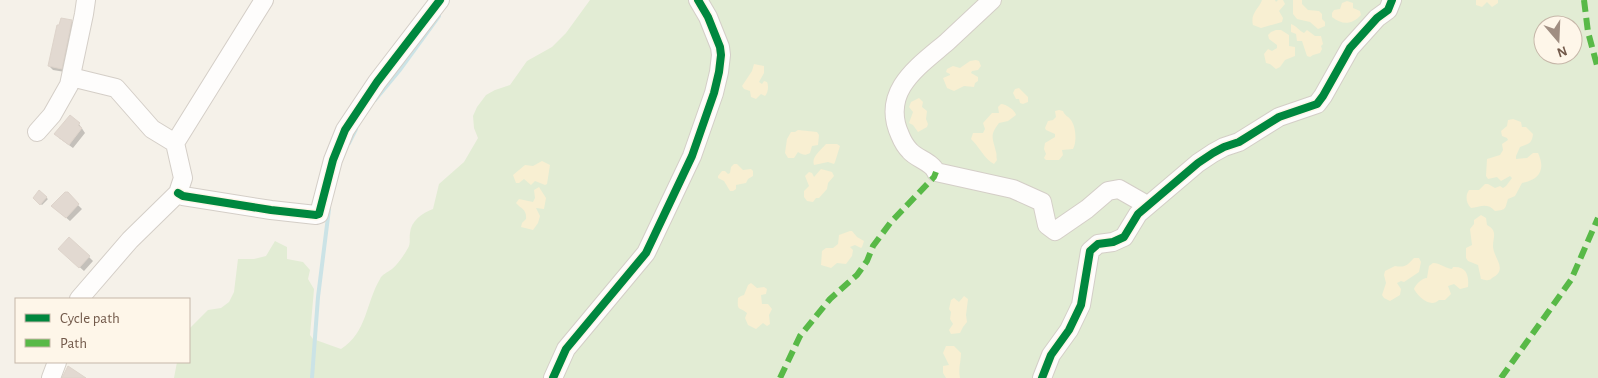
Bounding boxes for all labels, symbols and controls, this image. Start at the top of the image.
north arrow [1533,15,1583,65]
text: N [1555,43,1569,60]
legend [15,298,190,363]
text: Cycle path [60,311,120,326]
text: Path [60,336,87,351]

